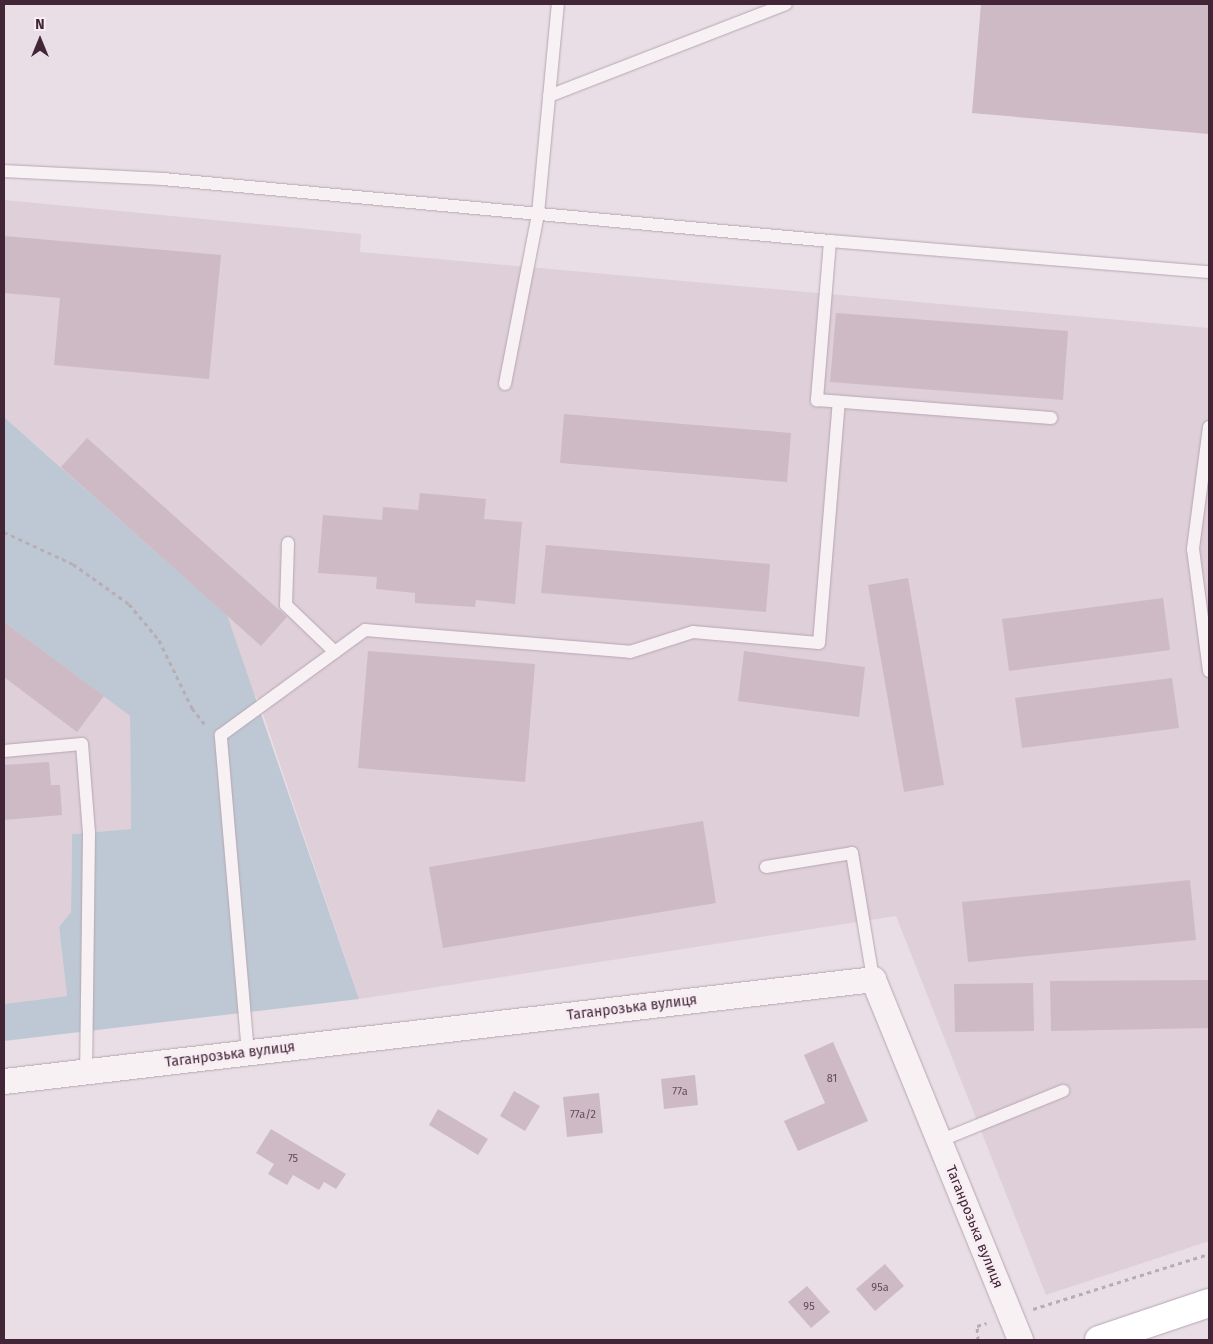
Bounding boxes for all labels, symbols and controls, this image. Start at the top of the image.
north arrow [15,15,65,65]
text: N [35,16,45,33]
street label: Таганрозька вулиця [566,992,698,1024]
street label: Таганрозька вулиця [164,1039,296,1071]
house number: 81 [827,1072,837,1086]
house number: 77а [672,1085,688,1099]
house number: 77а/2 [570,1108,596,1122]
house number: 75 [288,1152,298,1166]
street label: Таганрозька вулиця [942,1163,1006,1291]
house number: 95а [871,1281,889,1295]
house number: 95 [803,1300,815,1314]

